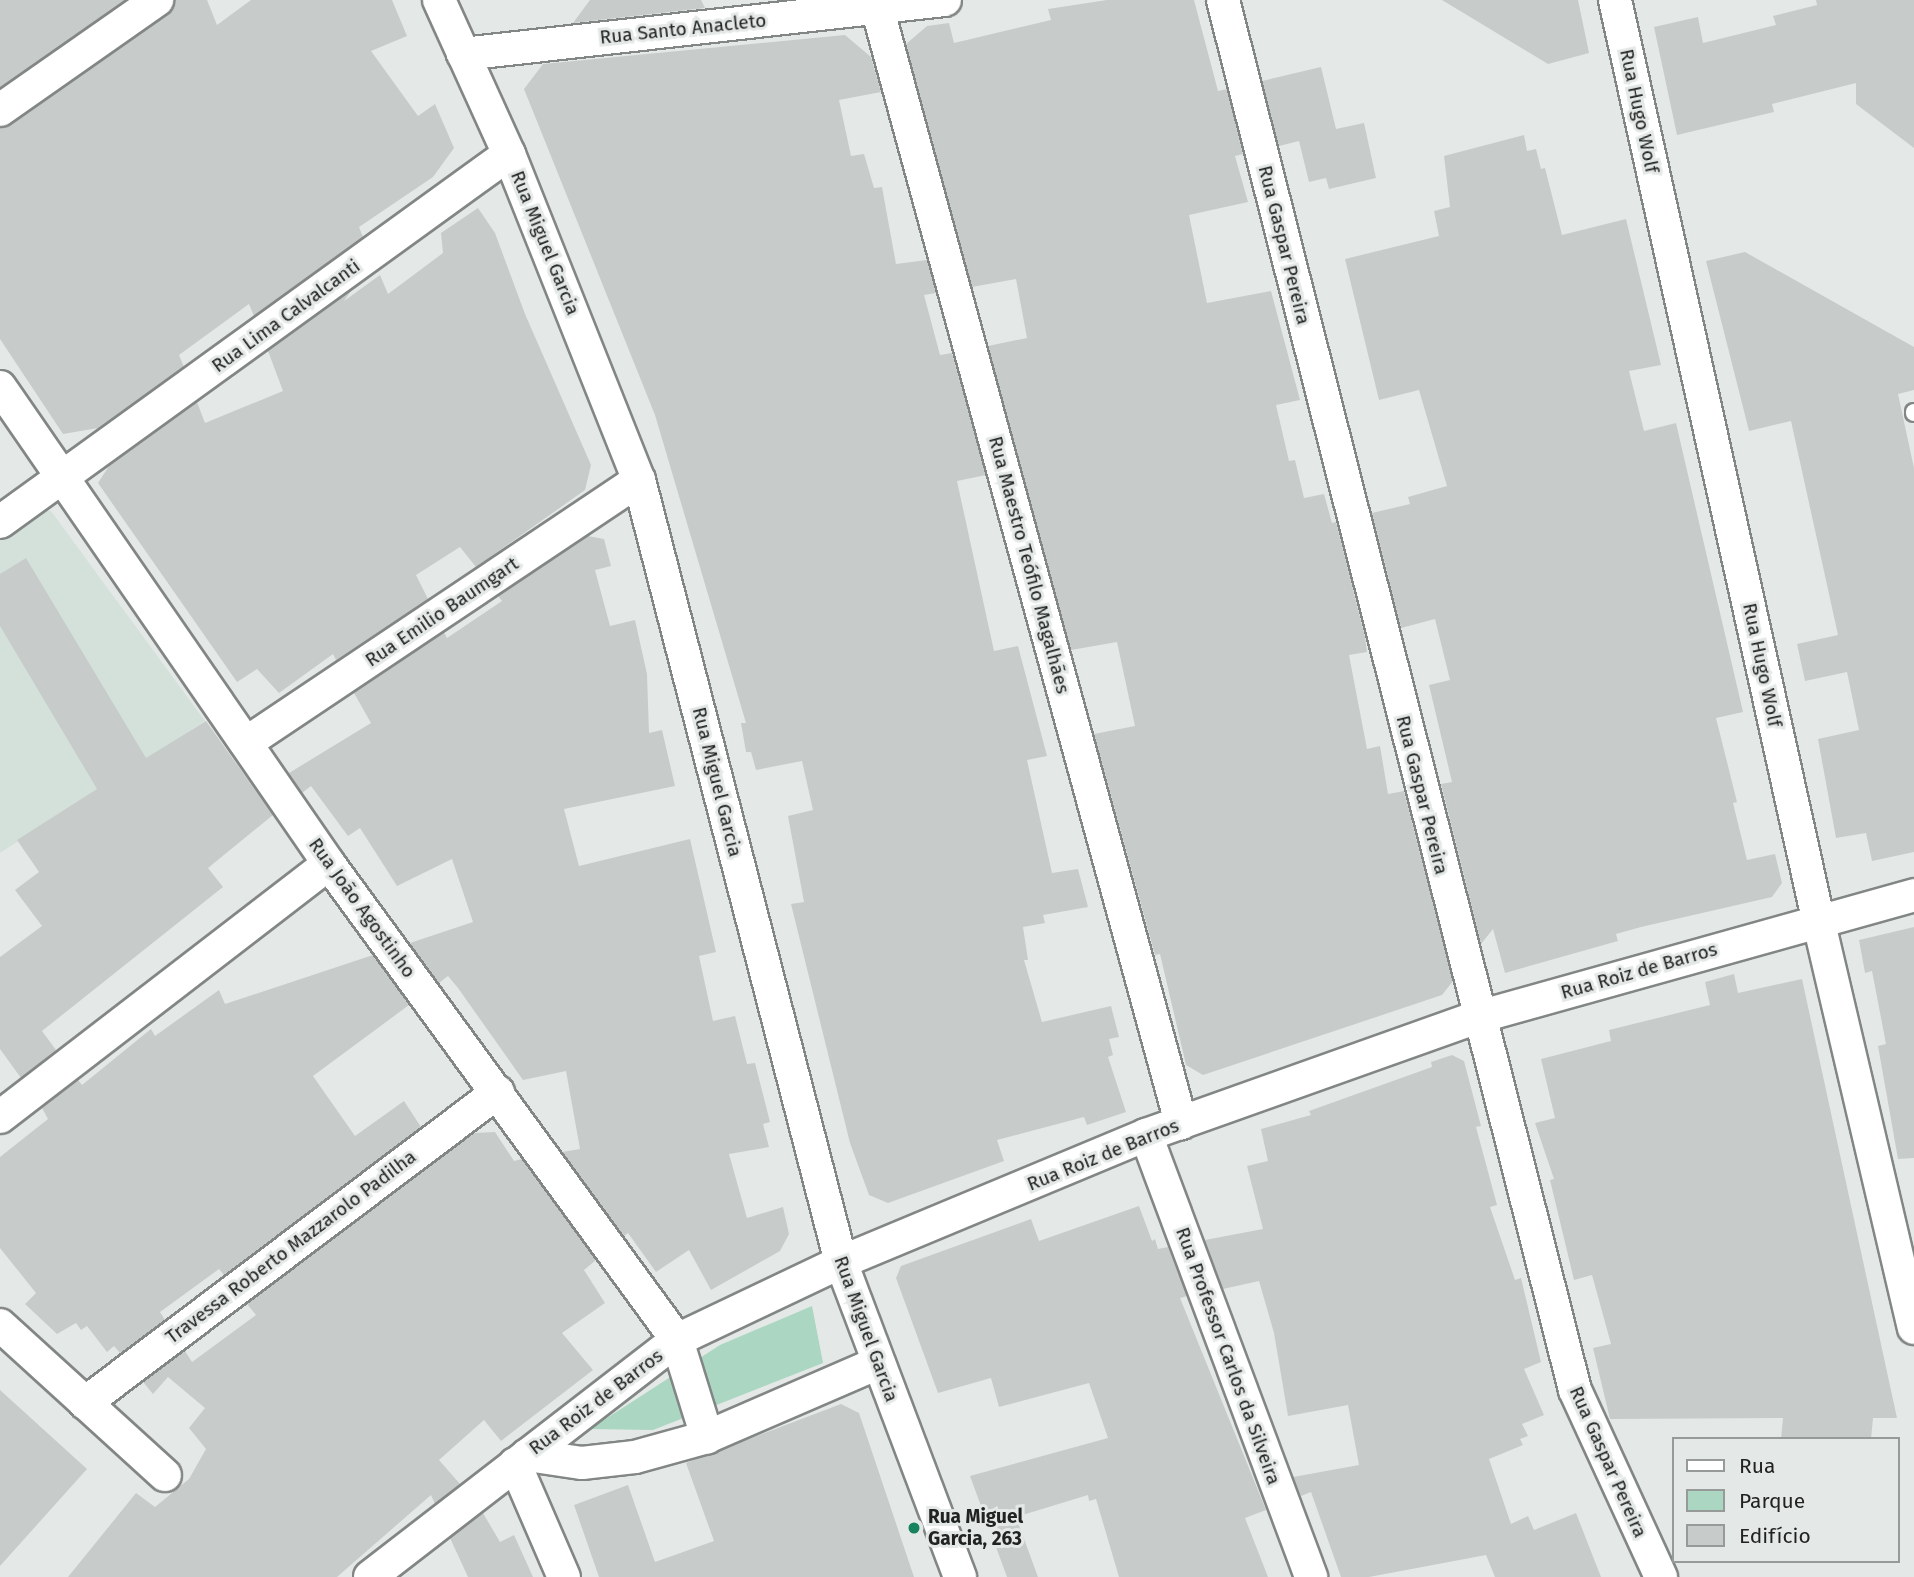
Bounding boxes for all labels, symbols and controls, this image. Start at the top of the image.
street label: Rua Santo Anacleto [599,9,767,49]
street label: Rua Hugo Wolf [1615,47,1663,175]
street label: Rua Gaspar Pereira [1253,163,1315,327]
street label: Rua Miguel Garcia [506,168,584,318]
street label: Rua Lima Calvalcanti [207,255,365,377]
street label: Rua Maestro Teófilo Magalhães [984,434,1074,696]
street label: Rua Emilio Baumgart [361,552,523,672]
street label: Rua Hugo Wolf [1738,601,1786,729]
street label: Rua Miguel Garcia [687,705,747,859]
street label: Rua Gaspar Pereira [1391,713,1453,877]
street label: Rua João Agostinho [304,834,420,982]
street label: Rua Roiz de Barros [1558,938,1720,1004]
street label: Rua Roiz de Barros [1024,1114,1182,1196]
street label: Travessa Roberto Mazzarolo Padilha [161,1145,421,1349]
street label: Rua Professor Carlos da Silveira [1171,1224,1285,1488]
street label: Rua Miguel Garcia [829,1253,903,1405]
street label: Rua Roiz de Barros [525,1344,667,1460]
street label: Rua Gaspar Pereira [1564,1383,1652,1541]
legend [1672,1437,1900,1563]
text: Rua [1739,1453,1775,1479]
text: Parque [1739,1488,1805,1514]
place label: Rua Miguel Garcia, 263 [928,1506,1023,1550]
marker: Rua Miguel Garcia, 263 [906,1520,922,1536]
text: Edifício [1739,1523,1811,1549]

